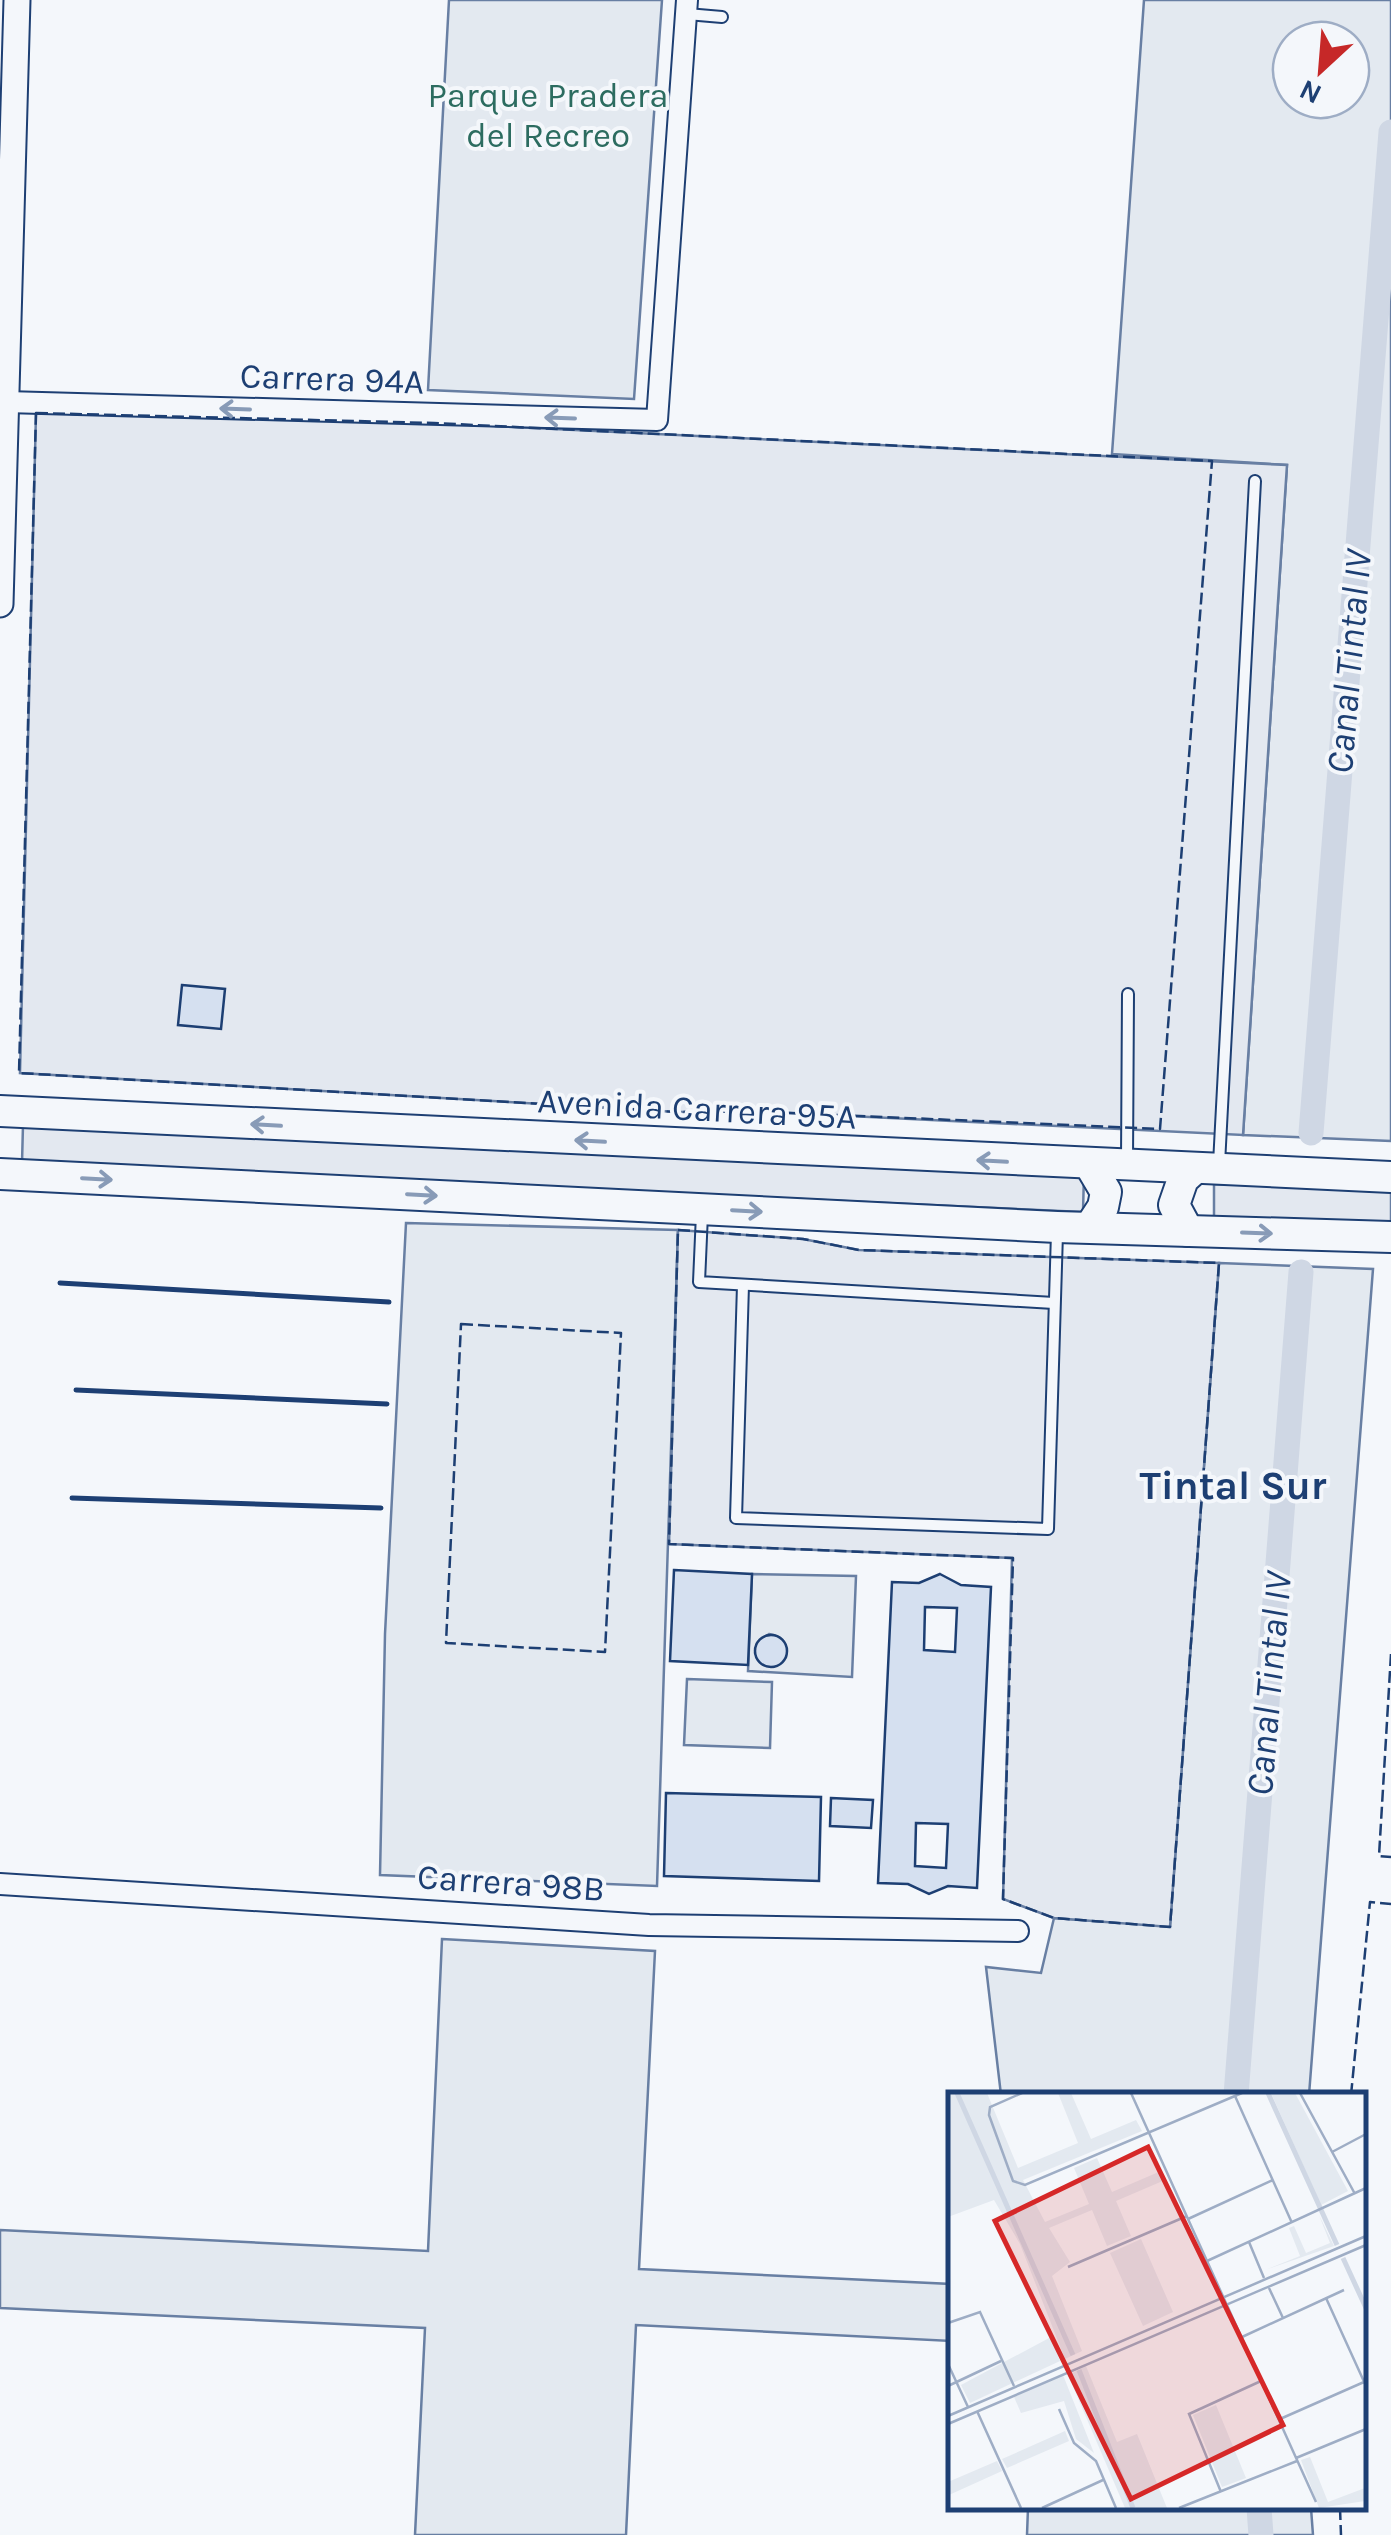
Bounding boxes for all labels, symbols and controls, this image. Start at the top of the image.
north arrow [1271,20,1371,120]
text: N [1294,73,1327,111]
park label: Parque Pradera del Recreo [427,75,669,156]
street label: Carrera 94A [239,355,425,403]
one-way arrow [219,399,251,418]
one-way arrow [544,408,576,427]
water label: Canal Tintal IV [1317,547,1381,776]
street label: Avenida Carrera 95A [537,1080,857,1138]
one-way arrow [250,1115,282,1134]
one-way arrow [575,1131,607,1150]
one-way arrow [977,1151,1009,1170]
one-way arrow [81,1169,113,1188]
one-way arrow [405,1186,437,1205]
one-way arrow [730,1202,762,1221]
one-way arrow [1240,1224,1272,1243]
district label: Tintal Sur [1139,1462,1327,1509]
water label: Canal Tintal IV [1237,1569,1301,1798]
street label: Carrera 98B [416,1856,606,1910]
inset map [948,2092,1366,2510]

